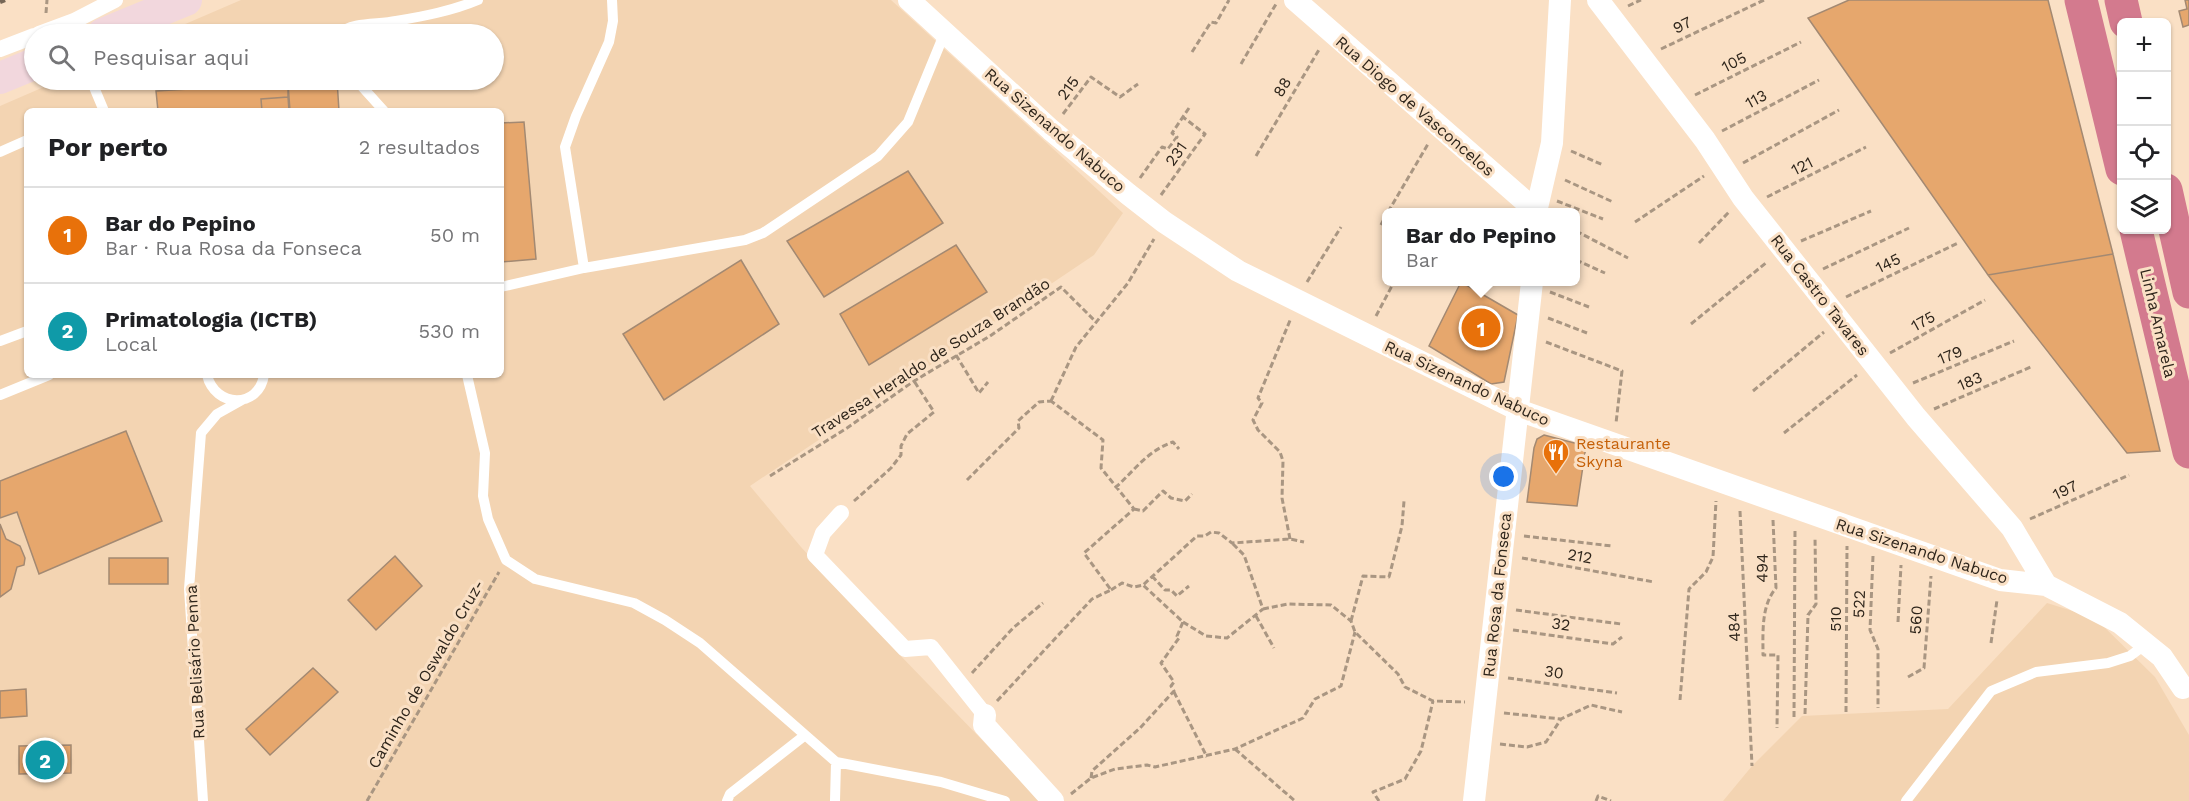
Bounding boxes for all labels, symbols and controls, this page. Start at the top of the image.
street label: 97 [1670,12,1694,38]
map controls [2117,18,2171,234]
button: + [2117,18,2171,72]
search box [24,24,504,90]
street label: Rua Diogo de Vasconcelos [1332,32,1498,180]
icon: search [45,41,78,74]
text: Pesquisar aqui [93,45,249,70]
street label: 105 [1718,48,1750,76]
street label: Rua Sizenando Nabuco [981,64,1129,196]
street label: 215 [1053,72,1083,104]
button: − [2117,72,2171,126]
street label: 88 [1269,74,1295,100]
street label: 113 [1742,85,1770,113]
button: locate [2117,126,2171,180]
text: Por perto [48,132,168,162]
text: 2 resultados [359,135,480,159]
street label: 231 [1161,138,1191,170]
street label: 121 [1788,153,1816,179]
button: layers [2117,180,2171,234]
popup [1382,208,1580,286]
text: Bar do Pepino [105,211,256,236]
text: 1 [63,223,72,247]
text: 50 m [430,223,480,247]
text: Bar do Pepino [1406,223,1556,248]
street label: Rua Castro Tavares [1767,231,1873,359]
text: Bar · Rua Rosa da Fonseca [105,236,362,260]
text: Bar [1406,248,1438,272]
street label: 145 [1872,249,1904,277]
street label: Linha Amarela [2136,267,2180,379]
street label: Travessa Heraldo de Souza Brandão [808,274,1054,442]
pin: 1 [1462,306,1500,350]
text: Primatologia (ICTB) [105,307,317,332]
street label: 175 [1908,307,1938,335]
text: 2 [62,319,73,343]
text: 530 m [418,319,480,343]
text: Local [105,332,157,356]
street label: Rua Sizenando Nabuco [1382,336,1552,430]
street label: 179 [1935,341,1965,369]
street label: 183 [1955,367,1985,395]
place label: Restaurante Skyna [1576,434,1671,471]
restaurant icon: Restaurante Skyna [1541,437,1571,475]
your location [1489,462,1518,491]
street label: 197 [2050,476,2080,504]
street label: Rua Rosa da Fonseca [1479,512,1515,678]
street label: Rua Sizenando Nabuco [1834,514,2010,588]
street label: 212 [1566,544,1594,568]
street label: 494 [1752,553,1772,583]
street label: Caminho de Oswaldo Cruz- [364,576,488,772]
street label: Rua Belisário Penna [181,584,209,740]
street label: 522 [1849,590,1869,618]
street label: 560 [1906,605,1926,635]
street label: 510 [1826,606,1845,632]
street label: 484 [1724,612,1744,642]
street label: 32 [1550,613,1572,635]
street label: 30 [1543,661,1565,683]
pin: 2 [26,738,64,783]

